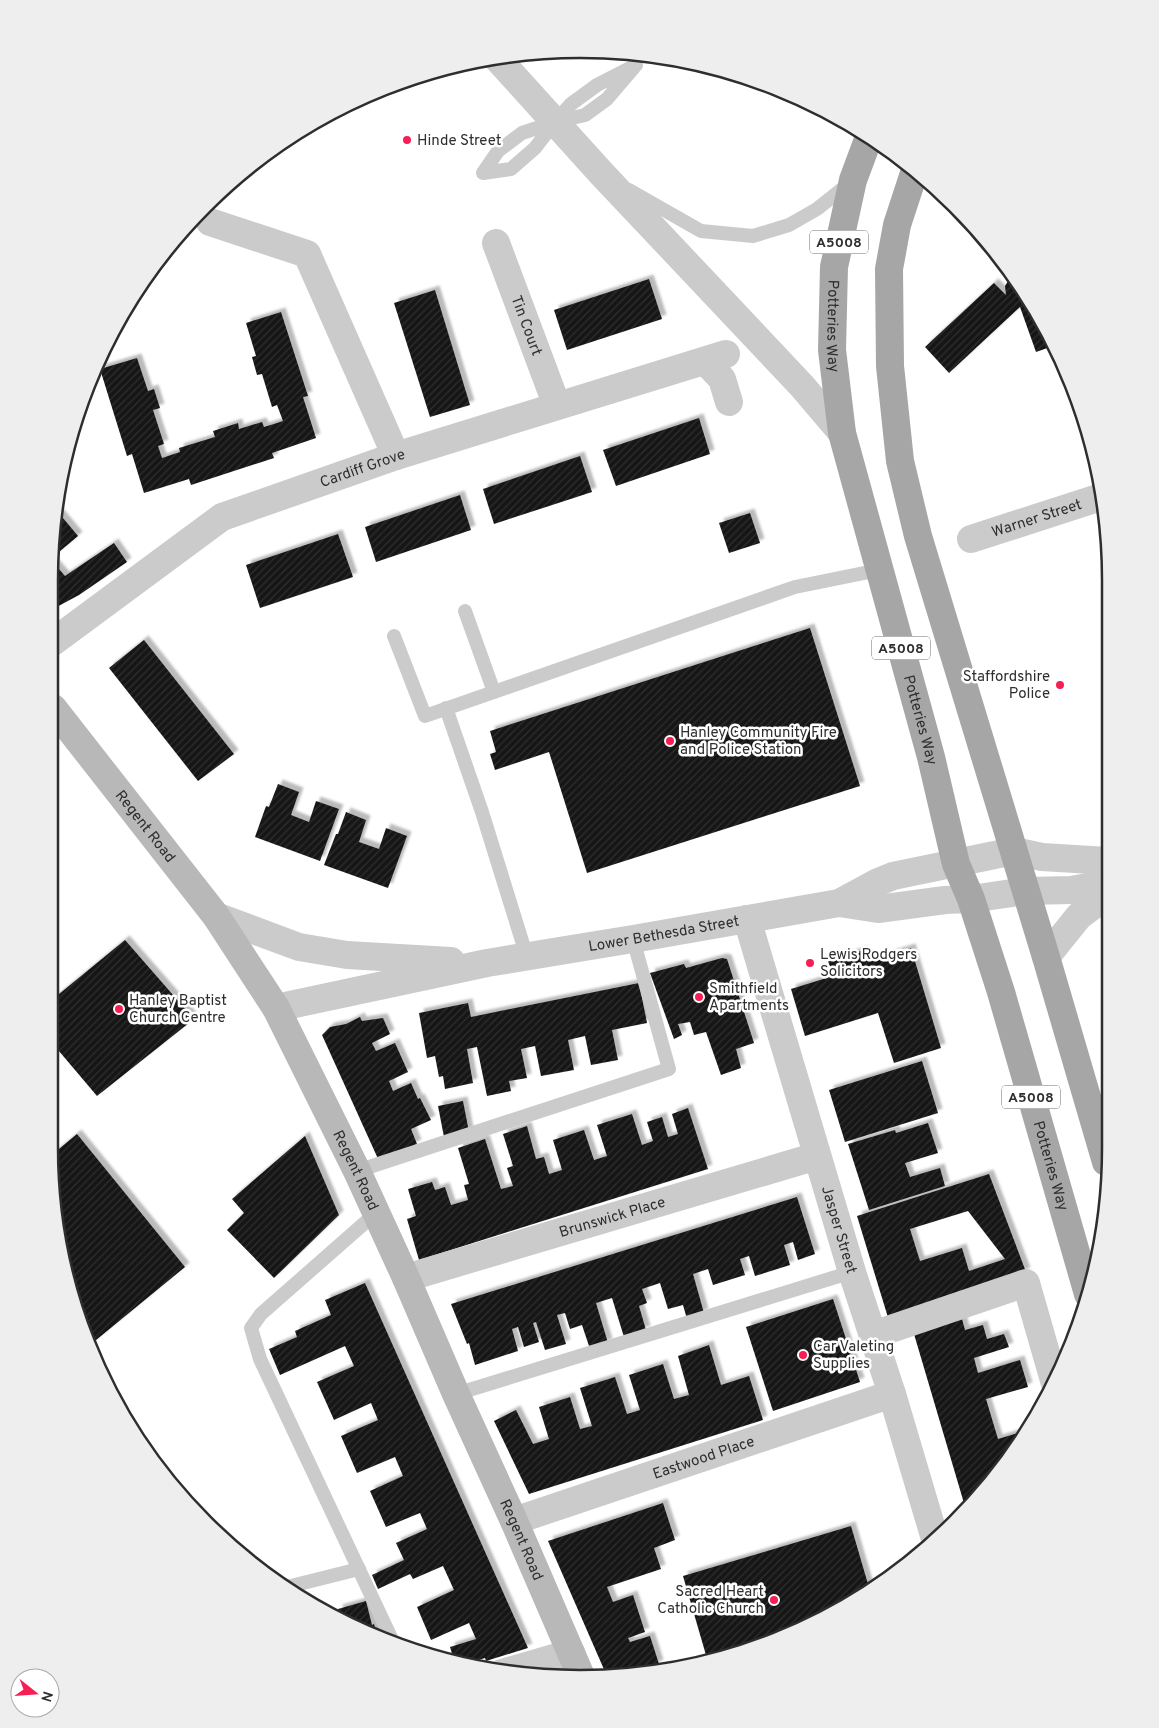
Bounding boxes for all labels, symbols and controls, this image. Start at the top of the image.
place label: Hinde Street [417,132,501,151]
marker: Hinde Street [401,134,413,146]
road number: A5008 [810,230,868,253]
street label: Potteries Way [820,279,843,374]
street label: Tin Court [506,293,545,359]
street label: Cardiff Grove [318,446,408,493]
street label: Warner Street [990,496,1085,543]
road number: A5008 [872,636,930,660]
place label: Staffordshire Police [963,668,1050,704]
street label: Potteries Way [898,673,941,767]
marker: Staffordshire Police [1054,679,1066,691]
place label: Hanley Community Fire and Police Station [680,724,837,760]
marker: Hanley Community Fire and Police Station [664,735,676,747]
street label: Regent Road [110,787,179,867]
street label: Lower Bethesda Street [587,913,741,957]
place label: Lewis Rodgers Solicitors [820,946,917,982]
marker: Lewis Rodgers Solicitors [804,957,816,969]
place label: Smithfield Apartments [709,980,789,1016]
marker: Smithfield Apartments [693,991,705,1003]
place label: Hanley Baptist Church Centre [129,992,227,1028]
marker: Hanley Baptist Church Centre [113,1003,125,1015]
road number: A5008 [1002,1086,1060,1108]
street label: Potteries Way [1028,1119,1072,1213]
street label: Regent Road [327,1128,382,1214]
street label: Jasper Street [816,1184,860,1276]
street label: Brunswick Place [557,1193,668,1243]
place label: Car Valeting Supplies [813,1338,894,1374]
marker: Car Valeting Supplies [797,1349,809,1361]
street label: Eastwood Place [651,1433,757,1485]
street label: Regent Road [494,1497,547,1584]
place label: Sacred Heart Catholic Church [657,1583,764,1619]
marker: Sacred Heart Catholic Church [768,1594,780,1606]
north arrow [10,1668,60,1718]
text: N [36,1689,56,1704]

